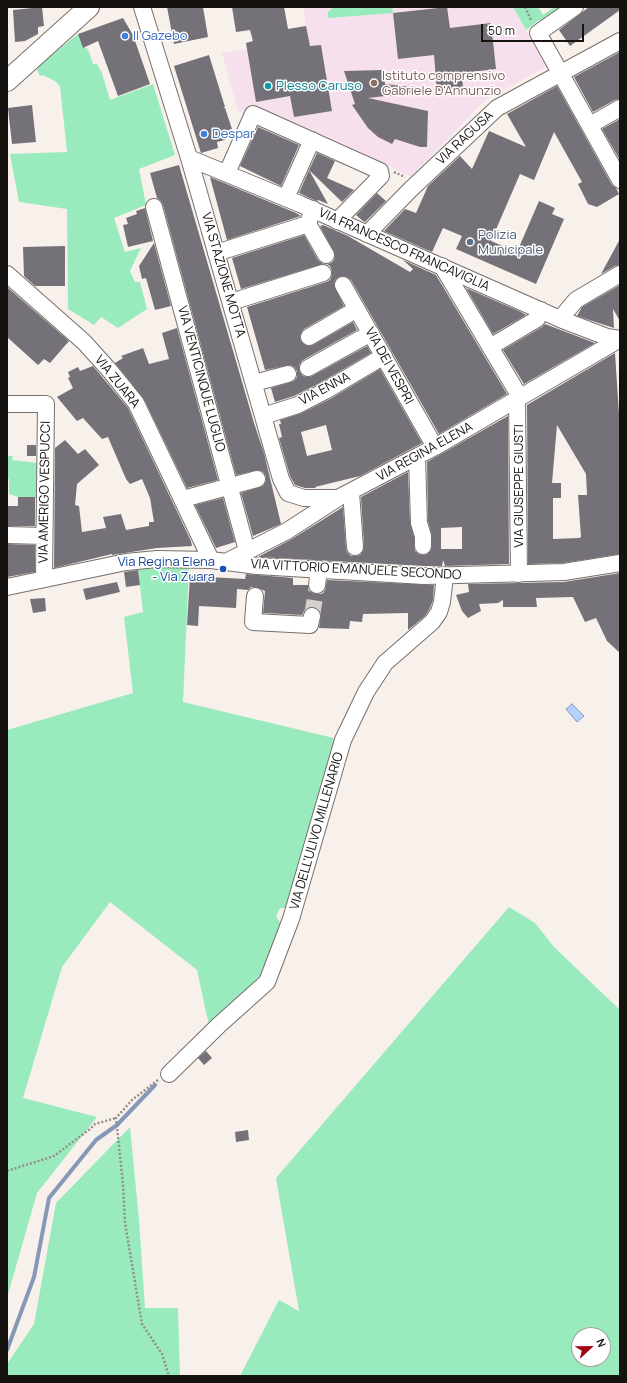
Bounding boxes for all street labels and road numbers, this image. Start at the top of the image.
street label: VIA RAGUSA [433,108,497,168]
street label: VIA FRANCESCO FRANCAVIGLIA [316,205,492,295]
street label: VIA STAZIONE MOTTA [198,211,248,339]
street label: VIA VENTICINQUE LUGLIO [174,304,228,454]
street label: VIA DEI VESPRI [361,325,417,407]
street label: VIA ZUARA [91,353,143,411]
street label: VIA ENNA [297,369,353,409]
street label: VIA REGINA ELENA [374,419,476,485]
street label: VIA AMERIGO VESPUCCI [36,421,54,563]
street label: VIA GIUSEPPE GIUSTI [511,424,527,548]
street label: VIA VITTORIO EMANUELE SECONDO [250,557,462,583]
street label: VIA DELL'ULIVO MILLENARIO [287,750,347,912]

